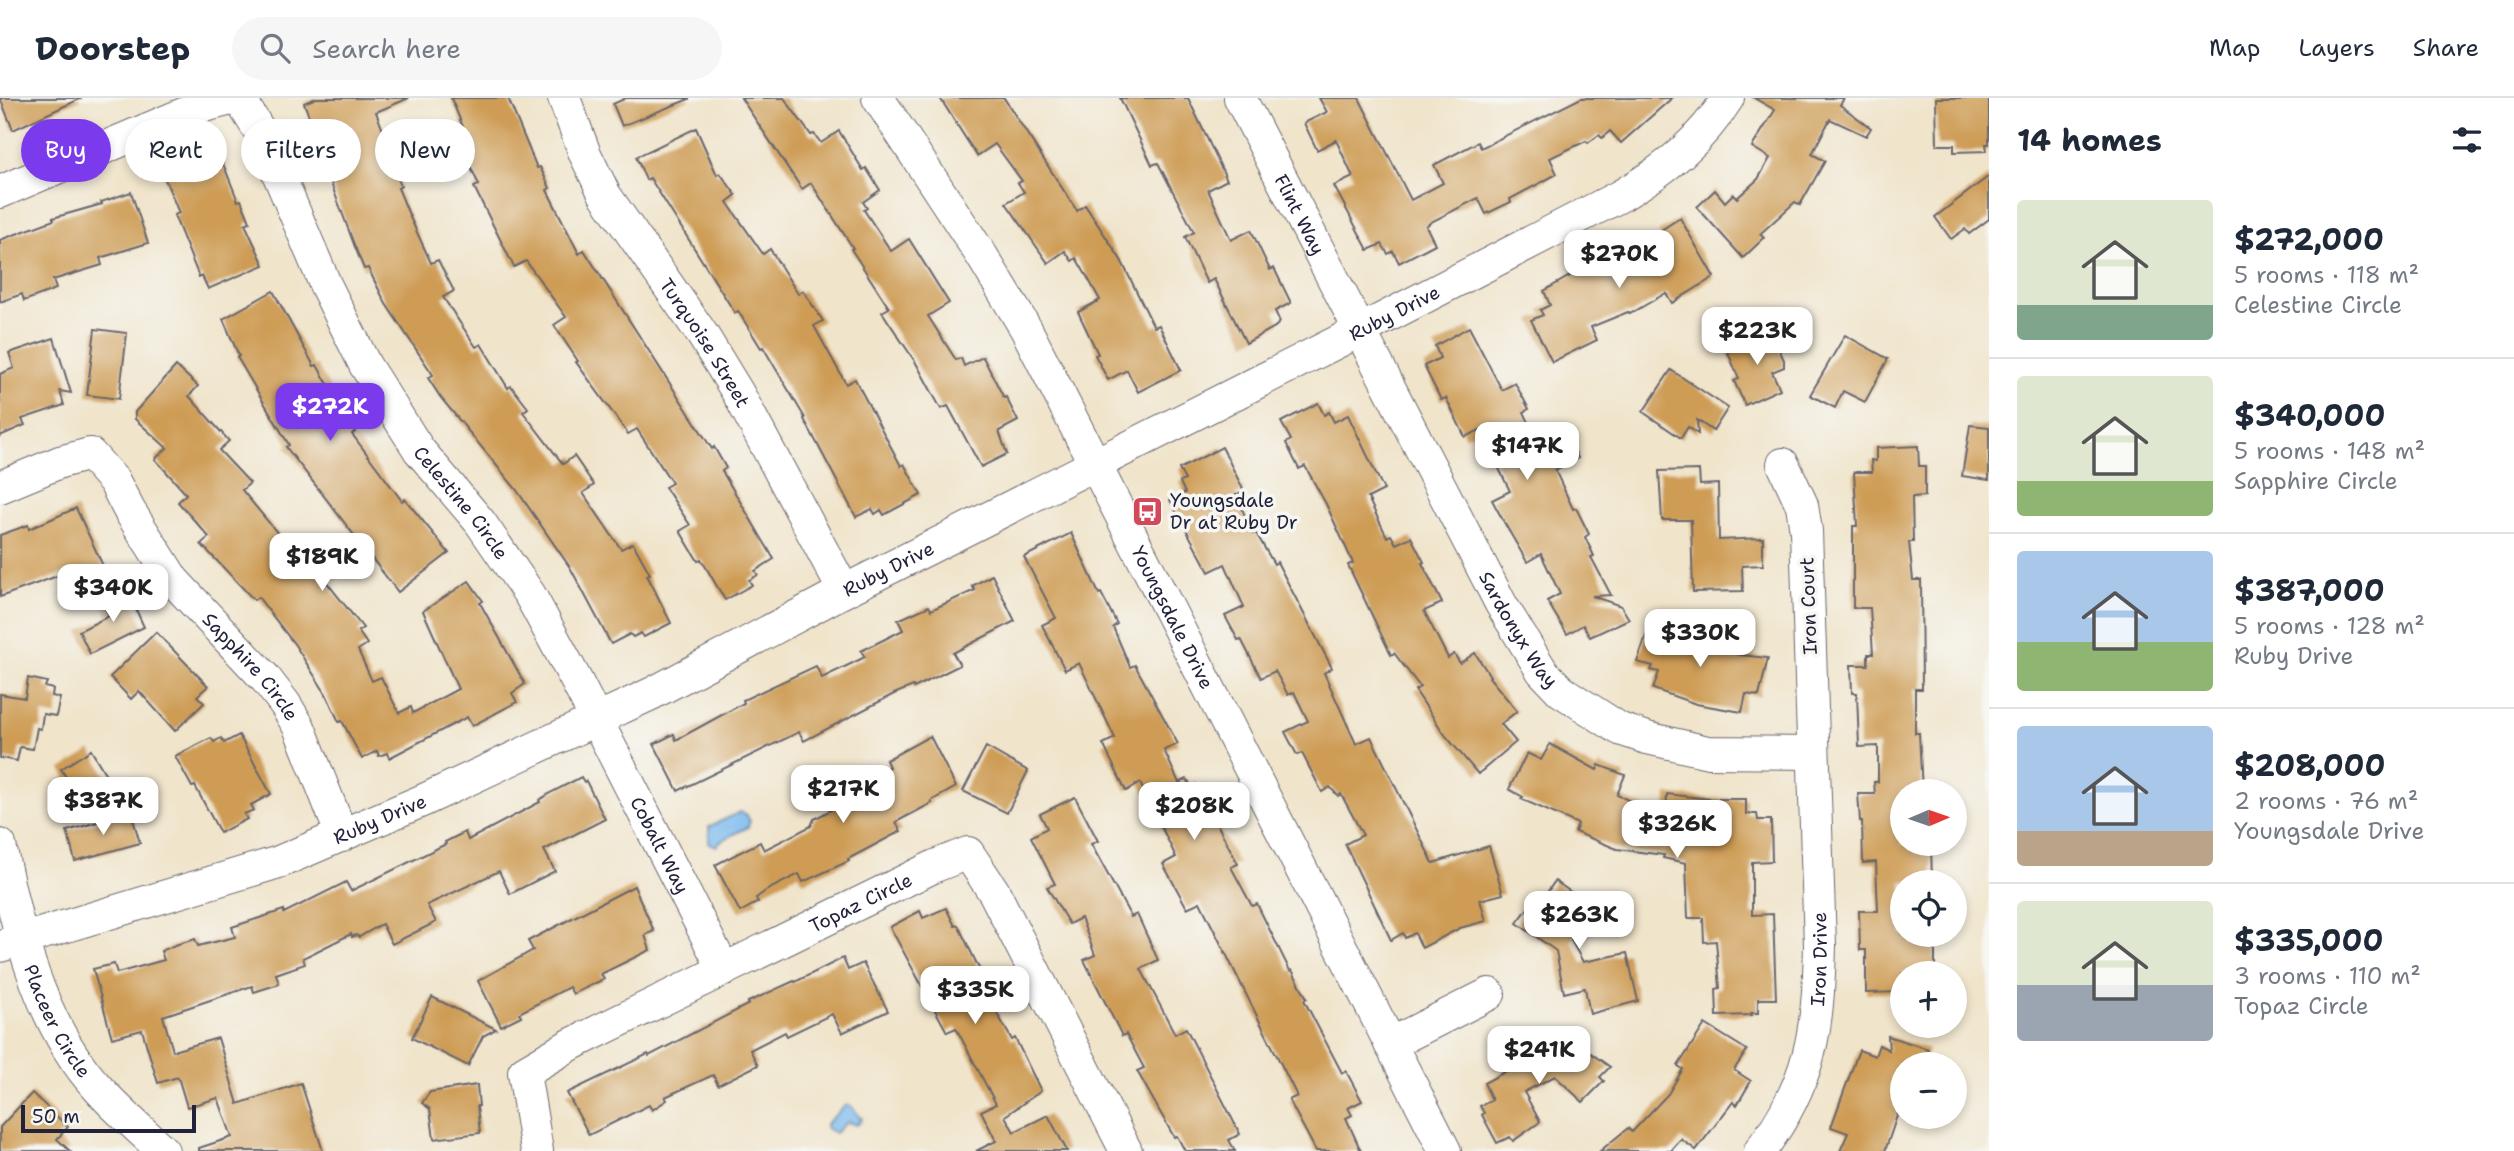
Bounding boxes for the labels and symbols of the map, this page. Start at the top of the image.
street label: Flint Way [1269,170,1331,259]
pin: $270K [1570,230,1668,290]
street label: Turquoise Street [654,273,755,412]
street label: Ruby Drive [1345,279,1444,347]
pin: $223K [1708,308,1806,367]
pin: $272K [281,384,379,443]
pin: $147K [1478,422,1576,482]
street label: Celestine Circle [408,441,514,565]
place label: Youngsdale Dr at Ruby Dr [1170,488,1298,535]
bus stop icon: Youngsdale Dr at Ruby Dr [1130,494,1164,528]
pin: $189K [273,533,371,593]
street label: Ruby Drive [839,536,938,603]
street label: Youngsdale Drive [1126,542,1219,693]
street label: Iron Court [1794,557,1823,655]
pin: $340K [64,564,162,624]
street label: Sardonyx Way [1473,567,1563,693]
street label: Sapphire Circle [197,607,304,725]
pin: $330K [1651,610,1749,669]
pin: $217K [794,766,892,825]
pin: $387K [54,778,152,837]
north arrow [1890,779,1967,856]
pin: $208K [1145,782,1243,842]
street label: Ruby Drive [330,788,430,850]
street label: Cobalt Way [625,792,695,898]
pin: $326K [1628,800,1726,860]
street label: Topaz Circle [805,867,916,939]
pin: $263K [1530,892,1628,951]
street label: Iron Drive [1805,912,1833,1007]
street label: Placeer Circle [18,961,96,1083]
pin: $335K [926,967,1024,1026]
pin: $241K [1490,1026,1588,1086]
scale bar [21,1102,196,1134]

